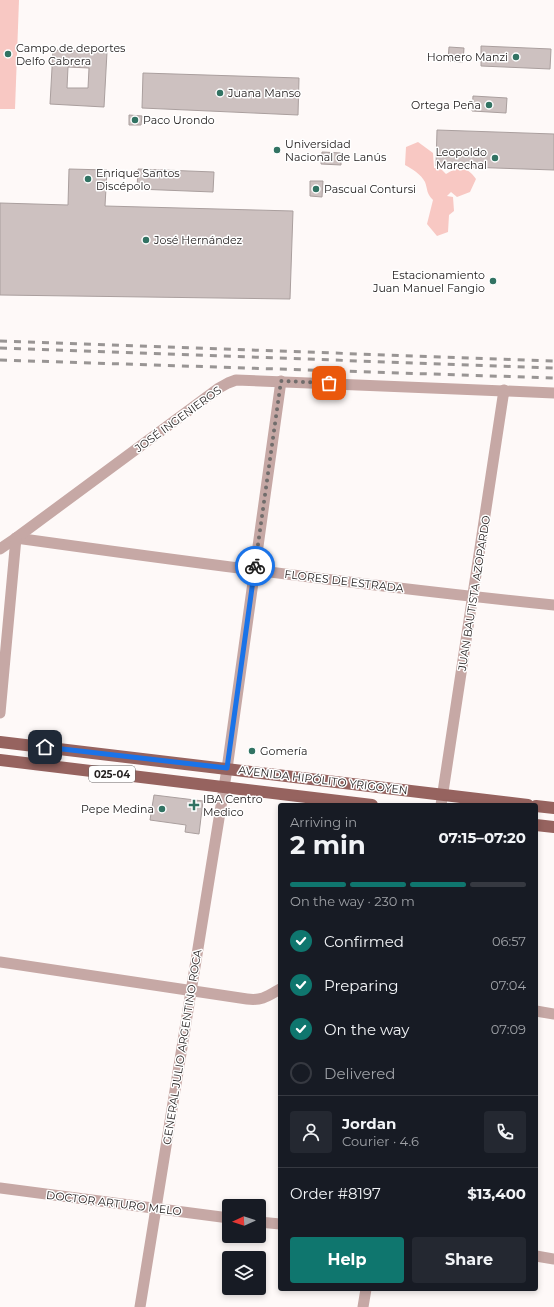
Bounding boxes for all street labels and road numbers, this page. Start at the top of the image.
street label: JOSÉ INGENIEROS [131,383,224,456]
street label: JUAN BAUTISTA AZOPARDO [455,514,493,673]
street label: FLORES DE ESTRADA [284,567,404,595]
street label: AVENIDA HIPÓLITO YRIGOYEN [238,763,408,797]
road number: 025-04 [89,766,135,782]
street label: GENERAL JULIO ARGENTINO ROCA [160,948,204,1146]
street label: DOCTOR ARTURO MELO [45,1188,183,1218]

